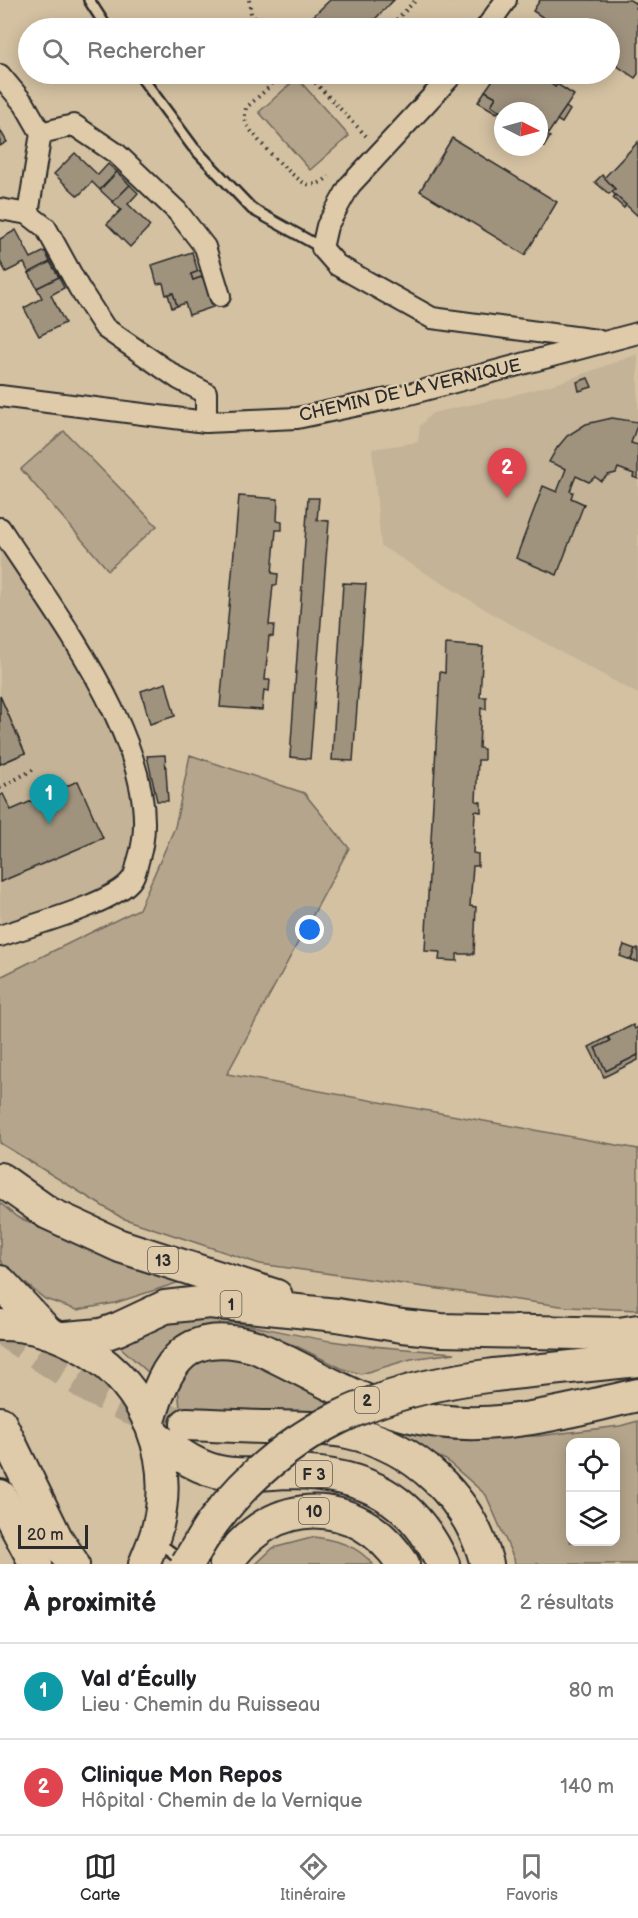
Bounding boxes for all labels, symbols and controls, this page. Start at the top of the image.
search box [18,18,620,84]
icon: search [39,35,72,68]
text: Rechercher [87,38,205,65]
north arrow [494,102,548,156]
street label: CHEMIN DE LA VERNIQUE [297,355,523,426]
pin: 2 [488,448,526,498]
pin: 1 [29,774,68,824]
your location [295,915,324,944]
road number: 13 [148,1247,178,1273]
road number: 1 [220,1291,242,1317]
road number: 2 [355,1387,379,1413]
map controls [566,1438,620,1546]
button: locate [566,1438,620,1492]
road number: F 3 [296,1461,332,1487]
button: layers [566,1492,620,1546]
road number: 10 [299,1498,329,1524]
scale bar [18,1522,88,1550]
text: 20 m [27,1526,63,1545]
text: À proximité [24,1588,156,1619]
text: 2 résultats [520,1591,614,1615]
text: Val d’Écully [81,1666,196,1693]
text: 1 [39,1679,48,1703]
text: 80 m [569,1679,614,1703]
text: Lieu · Chemin du Ruisseau [81,1693,320,1717]
text: Clinique Mon Repos [81,1762,282,1789]
text: 2 [38,1775,49,1799]
text: 140 m [560,1775,614,1799]
text: Hôpital · Chemin de la Vernique [81,1789,362,1813]
tab: Carte [80,1850,120,1905]
tab: Itinéraire [280,1850,346,1905]
tab: Favoris [506,1850,558,1905]

